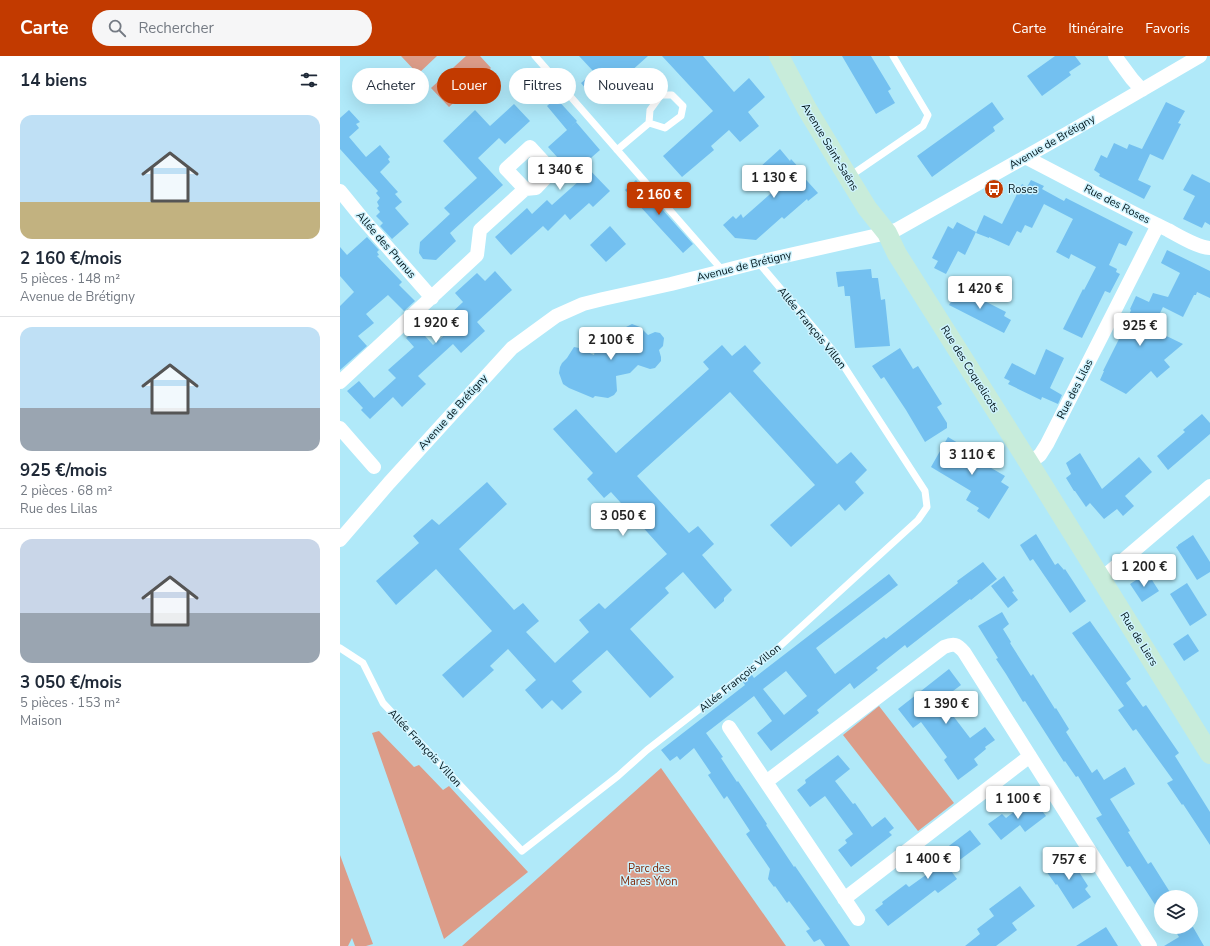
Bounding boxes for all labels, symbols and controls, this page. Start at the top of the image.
search box [92,10,372,46]
text: Carte [20,15,68,41]
icon: search [106,17,128,39]
text: Rechercher [138,18,214,38]
text: Carte [1012,19,1046,38]
text: Itinéraire [1068,19,1123,38]
text: Favoris [1145,19,1190,38]
chip: Acheter [352,68,429,104]
chip: Louer [437,68,501,104]
chip: Filtres [509,68,576,104]
chip: Nouveau [584,68,668,104]
text: 14 biens [20,69,87,92]
icon: filters [298,69,320,91]
street label: Avenue Saint-Saëns [798,100,862,194]
street label: Avenue de Brétigny [1006,111,1098,173]
icon: home [134,141,206,213]
pin: 1 340 € [523,157,597,191]
text: 1 340 € [537,161,583,179]
pin: 1 130 € [737,165,811,199]
text: 1 130 € [751,169,797,187]
bus stop icon: Roses [983,178,1005,200]
street label: Rue des Roses [1081,181,1153,227]
pin: 2 160 € [622,182,696,216]
place label: Roses [1008,182,1038,197]
text: 2 160 € [636,186,682,204]
street label: Allée des Prunus [353,208,419,282]
text: 2 160 €/mois [20,247,122,270]
street label: Avenue de Brétigny [695,247,793,285]
text: 5 pièces · 148 m² [20,270,120,288]
pin: 1 420 € [943,276,1017,310]
text: 1 420 € [957,280,1003,298]
street label: Allée François Villon [774,284,850,372]
text: Avenue de Brétigny [20,288,135,306]
pin: 1 920 € [399,310,473,344]
pin: 925 € [1112,313,1168,347]
text: 1 920 € [413,314,459,332]
text: 925 € [1123,317,1157,335]
street label: Rue des Coquelicots [937,323,1003,415]
pin: 2 100 € [574,327,648,361]
text: 2 100 € [588,331,634,349]
icon: home [134,353,206,425]
street label: Rue des Lilas [1053,356,1097,422]
street label: Avenue de Brétigny [415,371,491,453]
pin: 3 110 € [935,442,1009,476]
text: 3 110 € [949,446,995,464]
text: 925 €/mois [20,459,107,482]
text: 2 pièces · 68 m² [20,482,112,500]
text: Rue des Lilas [20,500,97,518]
pin: 3 050 € [586,503,660,537]
text: 3 050 € [600,507,646,525]
pin: 1 200 € [1107,554,1181,588]
text: 1 200 € [1121,558,1167,576]
icon: home [134,565,206,637]
street label: Rue de Liers [1117,609,1161,669]
street label: Allée François Villon [696,640,784,716]
text: 3 050 €/mois [20,671,122,694]
pin: 1 390 € [909,691,983,725]
text: 5 pièces · 153 m² [20,694,120,712]
text: 1 390 € [923,695,969,713]
street label: Allée François Villon [385,706,465,790]
text: Maison [20,712,62,730]
pin: 1 100 € [981,786,1055,820]
text: 1 100 € [995,790,1041,808]
pin: 1 400 € [891,846,965,880]
pin: 757 € [1041,847,1097,881]
text: 1 400 € [905,850,951,868]
text: 757 € [1052,851,1086,869]
park label: Parc des Mares Yvon [621,861,677,889]
map controls [1154,890,1198,934]
button: layers [1154,890,1198,934]

